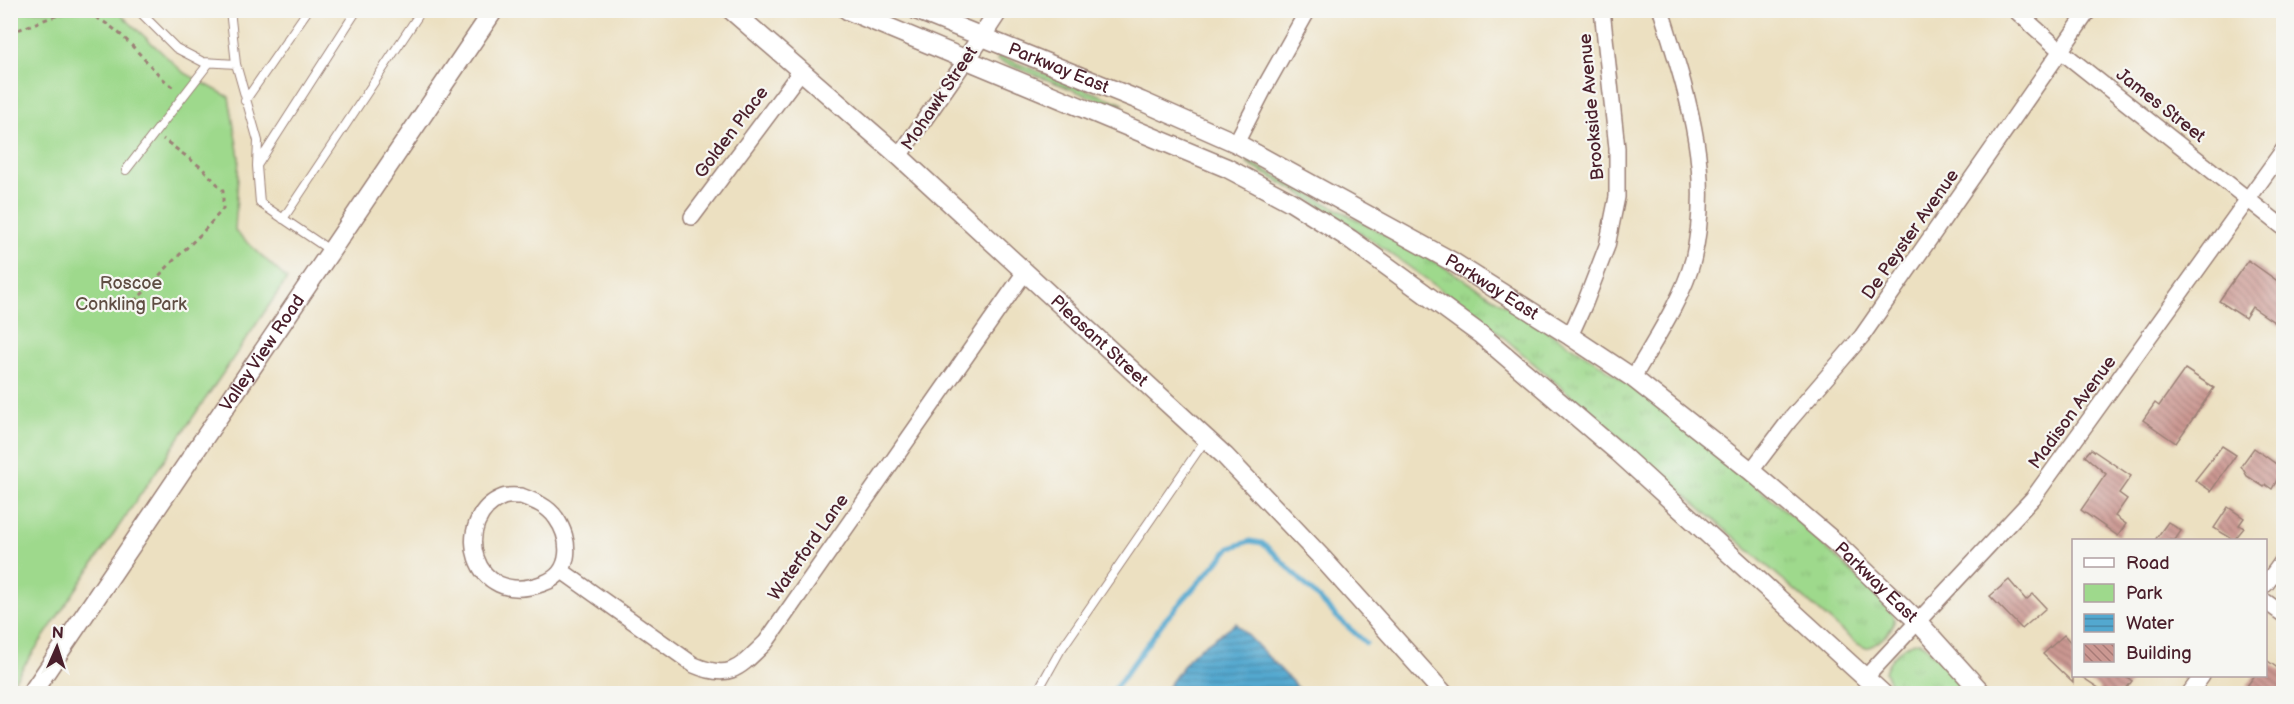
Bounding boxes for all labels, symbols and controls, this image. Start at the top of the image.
street label: Brookside Avenue [1575,32,1608,181]
street label: Parkway East [1005,38,1112,98]
street label: Mohawk Street [897,42,982,154]
street label: James Street [2112,64,2210,147]
street label: Golden Place [690,82,773,182]
street label: De Peyster Avenue [1858,165,1963,303]
street label: Parkway East [1441,250,1543,325]
park label: Roscoe Conkling Park [75,273,187,315]
street label: Valley View Road [215,291,309,415]
street label: Pleasant Street [1046,291,1153,391]
street label: Madison Avenue [2024,351,2121,473]
street label: Waterford Lane [764,490,853,604]
street label: Parkway East [1830,538,1922,627]
legend [2072,539,2267,677]
text: Road [2126,553,2170,574]
text: Park [2126,583,2162,604]
text: Water [2126,613,2174,634]
north arrow [27,617,87,677]
text: N [51,624,64,643]
text: Building [2126,643,2192,664]

